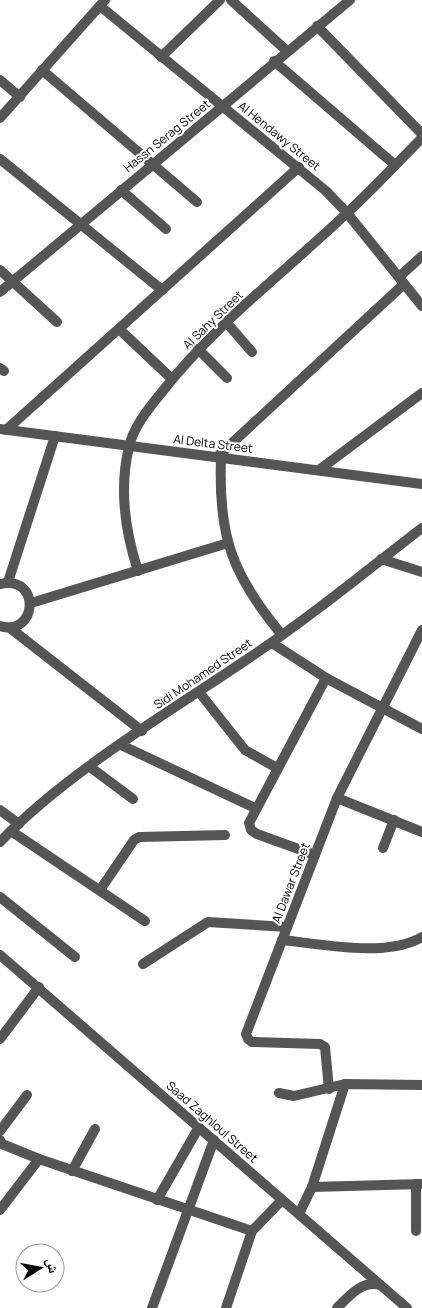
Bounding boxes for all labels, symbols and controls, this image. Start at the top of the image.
street label: Hassn Serag Street [120,95,214,176]
street label: Al Hendawy Street [234,97,324,174]
street label: Al Sahy Street [179,286,247,353]
street label: Al Delta Street [172,430,254,457]
street label: Sidi Mohamed Street [150,634,255,713]
street label: Al Dawar Street [267,840,314,925]
street label: Saad Zaghloul Street [163,1077,262,1166]
north arrow [15,1243,65,1293]
text: ش [43,1256,64,1275]

